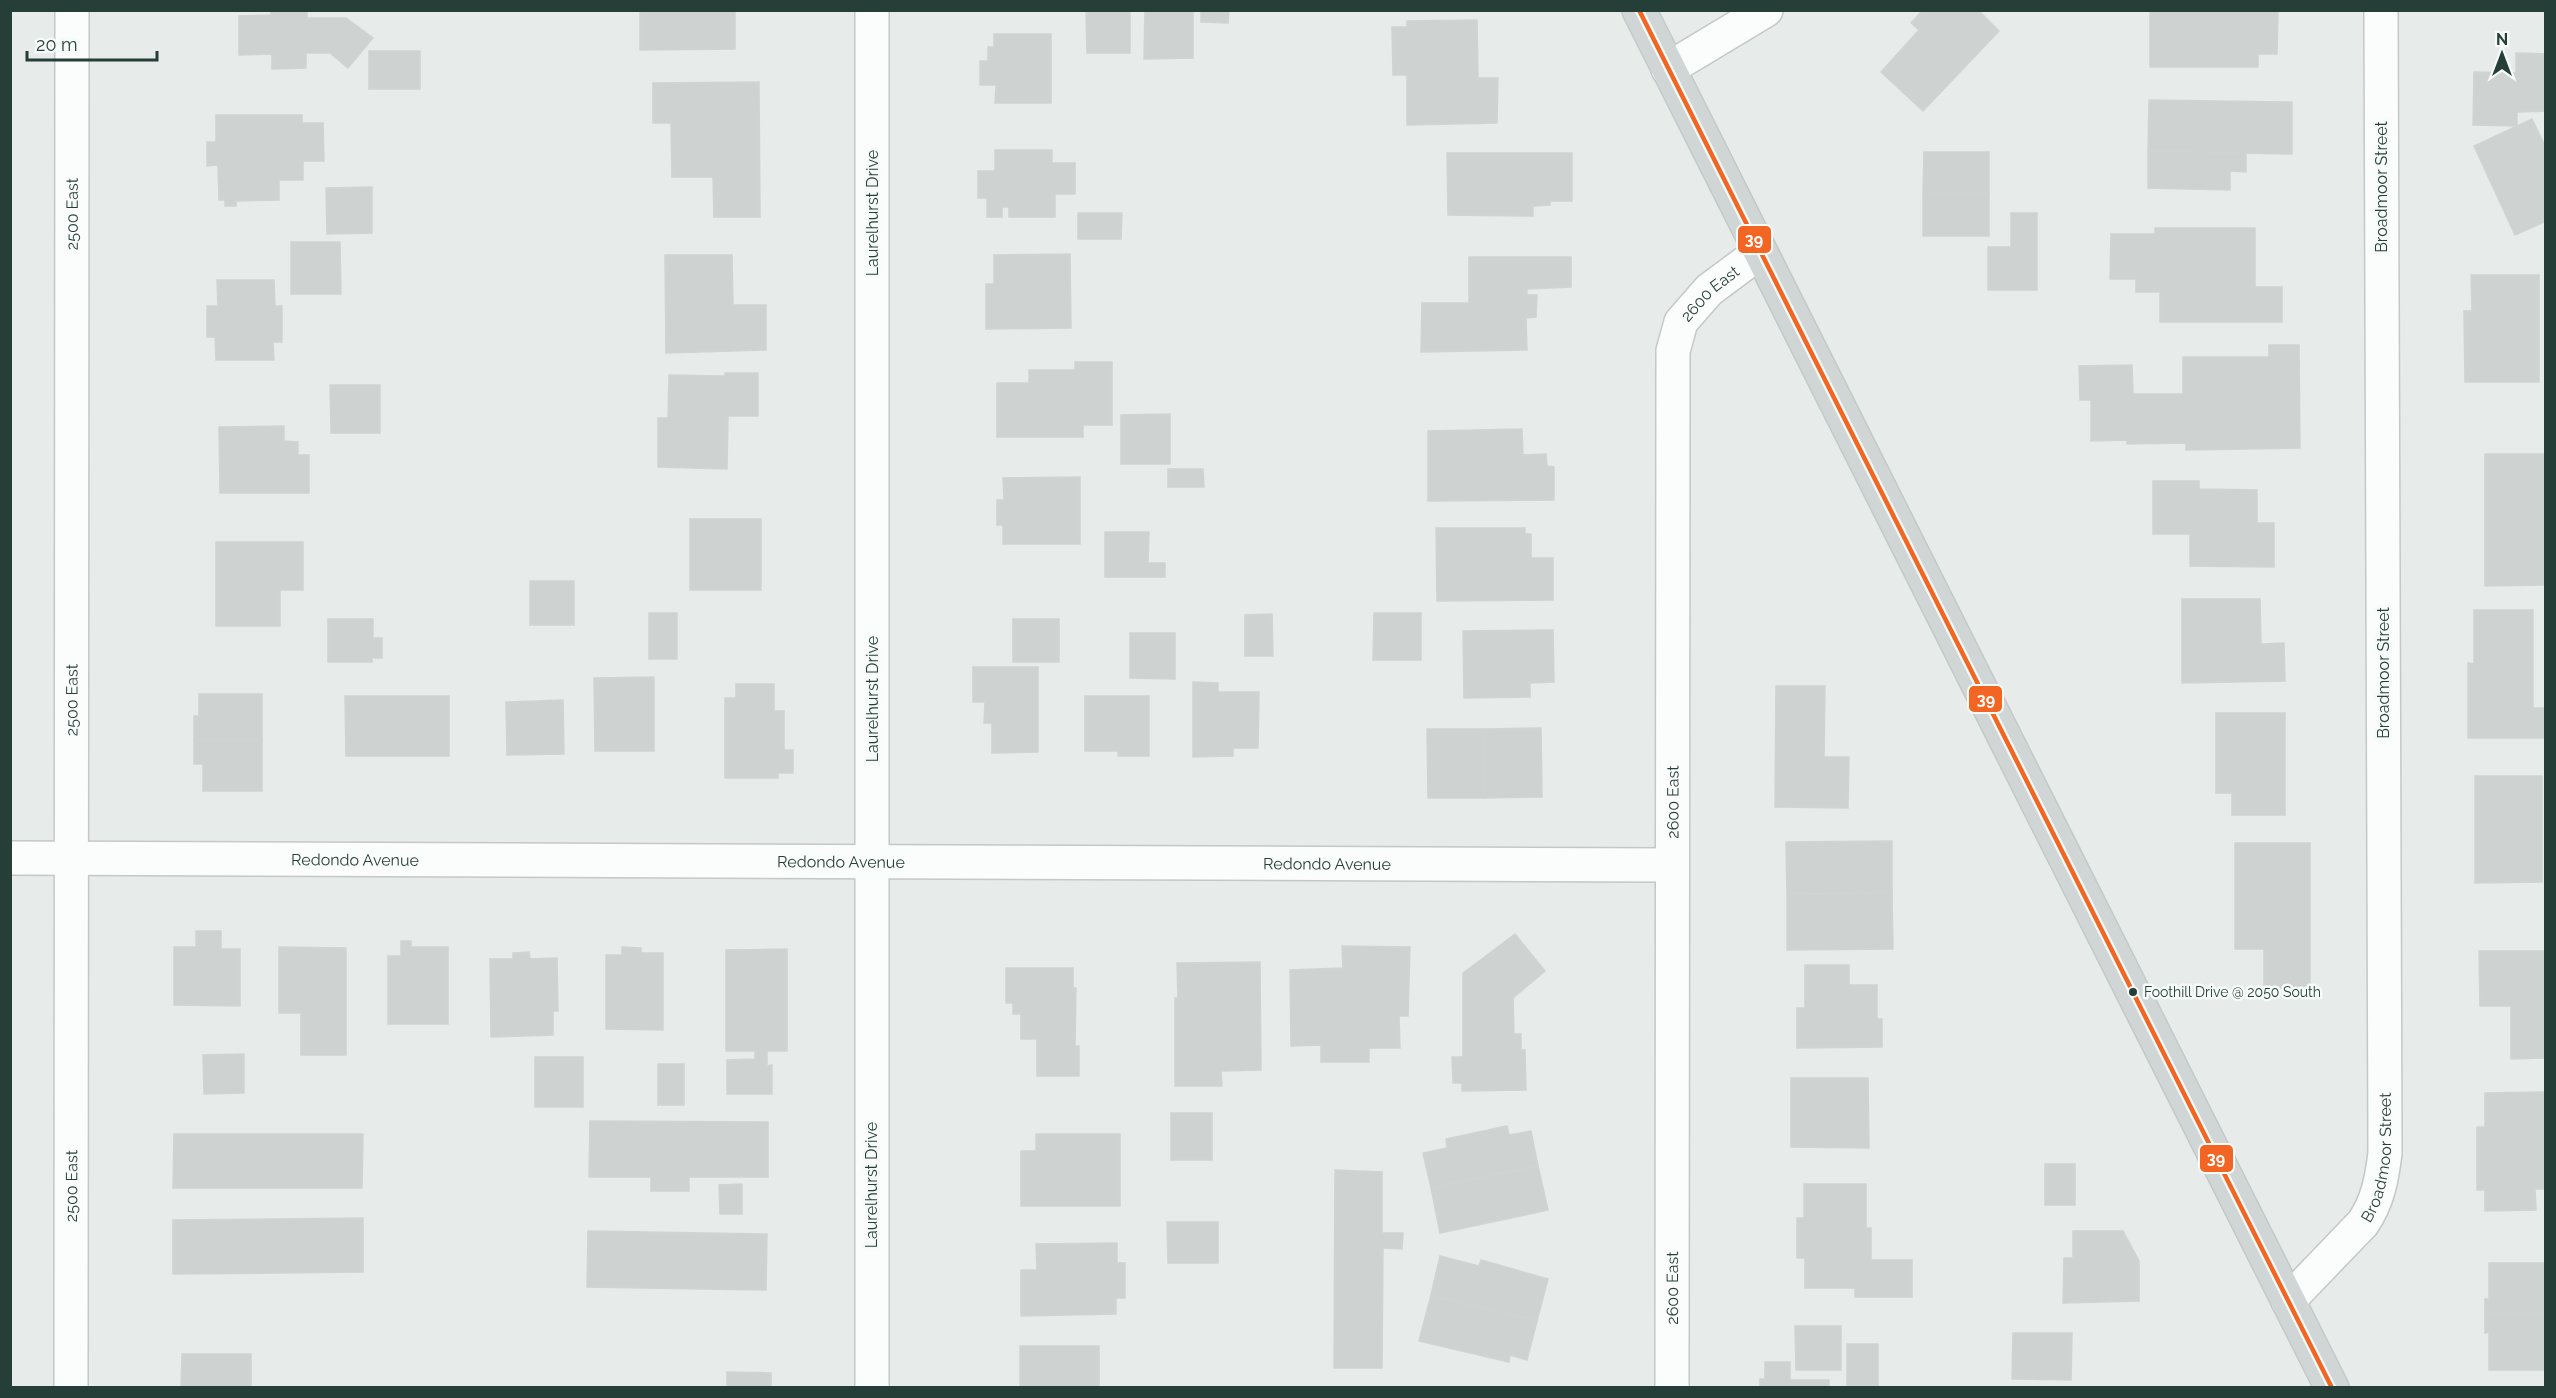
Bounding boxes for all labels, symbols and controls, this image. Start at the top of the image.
scale bar [27,24,158,62]
north arrow [2472,24,2532,84]
text: N [2496,30,2508,49]
text: 20 m [36,34,78,55]
street label: Broadmoor Street [2372,121,2391,253]
street label: Laurelhurst Drive [863,150,882,276]
street label: 2500 East [62,177,81,250]
line badge: 39 [1737,225,1772,254]
text: 39 [1745,230,1763,249]
street label: 2600 East [1677,261,1743,325]
street label: Broadmoor Street [2374,607,2393,739]
street label: Laurelhurst Drive [863,636,882,762]
street label: 2500 East [62,663,81,736]
line badge: 39 [1968,685,2003,713]
text: 39 [1977,690,1995,709]
street label: 2600 East [1663,765,1682,839]
street label: Redondo Avenue [291,850,419,869]
street label: Redondo Avenue [777,852,905,871]
street label: Redondo Avenue [1263,854,1391,873]
place label: Foothill Drive @ 2050 South [2144,984,2321,1000]
marker: Foothill Drive @ 2050 South [2127,986,2139,998]
street label: Broadmoor Street [2356,1092,2395,1225]
street label: Laurelhurst Drive [862,1122,881,1248]
line badge: 39 [2199,1144,2234,1173]
street label: 2500 East [62,1149,81,1222]
text: 39 [2207,1149,2225,1168]
street label: 2600 East [1663,1251,1682,1325]

